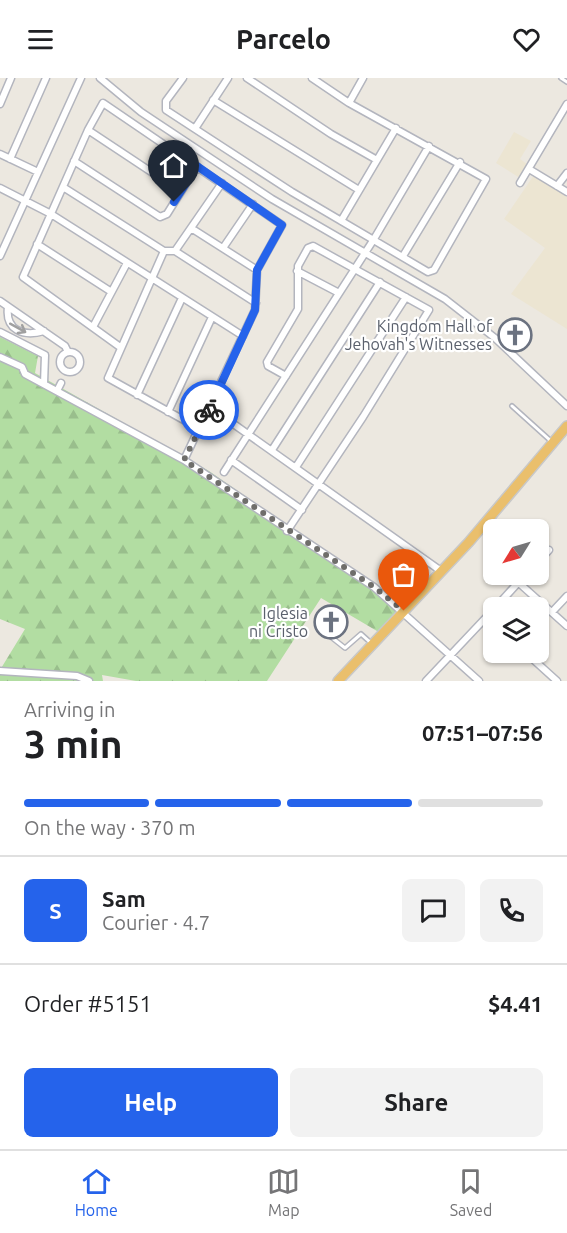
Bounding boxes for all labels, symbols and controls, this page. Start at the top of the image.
icon: menu [24,23,57,56]
icon: heart [510,23,543,56]
text: Parcelo [236,24,331,54]
pin [148,140,199,202]
icon: home [157,149,190,182]
place label: Kingdom Hall of Jehovah's Witnesses [345,317,493,353]
church icon: Kingdom Hall of Jehovah's Witnesses [497,317,533,353]
one-way arrow [9,322,26,334]
courier [179,380,239,440]
icon: bike [193,394,226,427]
north arrow [483,519,549,585]
map controls [483,519,549,663]
pin [378,549,429,611]
icon: bag [387,558,420,591]
button: layers [483,597,549,663]
place label: Iglesia ni Cristo [249,604,308,640]
church icon: Iglesia ni Cristo [313,604,349,640]
text: Arriving in [24,698,115,721]
text: 07:51–07:56 [422,720,543,745]
text: 3 min [24,722,123,765]
text: On the way · 370 m [24,816,196,839]
button: chat [402,879,465,942]
button: phone [480,879,543,942]
text: Sam [102,886,146,911]
text: S [49,898,62,923]
text: Courier · 4.7 [102,911,210,934]
text: Order #5151 [24,991,152,1016]
text: $4.41 [488,991,543,1016]
button: Help [24,1068,278,1137]
button: Share [290,1068,543,1137]
tab: Home [75,1165,118,1219]
tab: Map [267,1165,300,1219]
tab: Saved [450,1165,492,1219]

